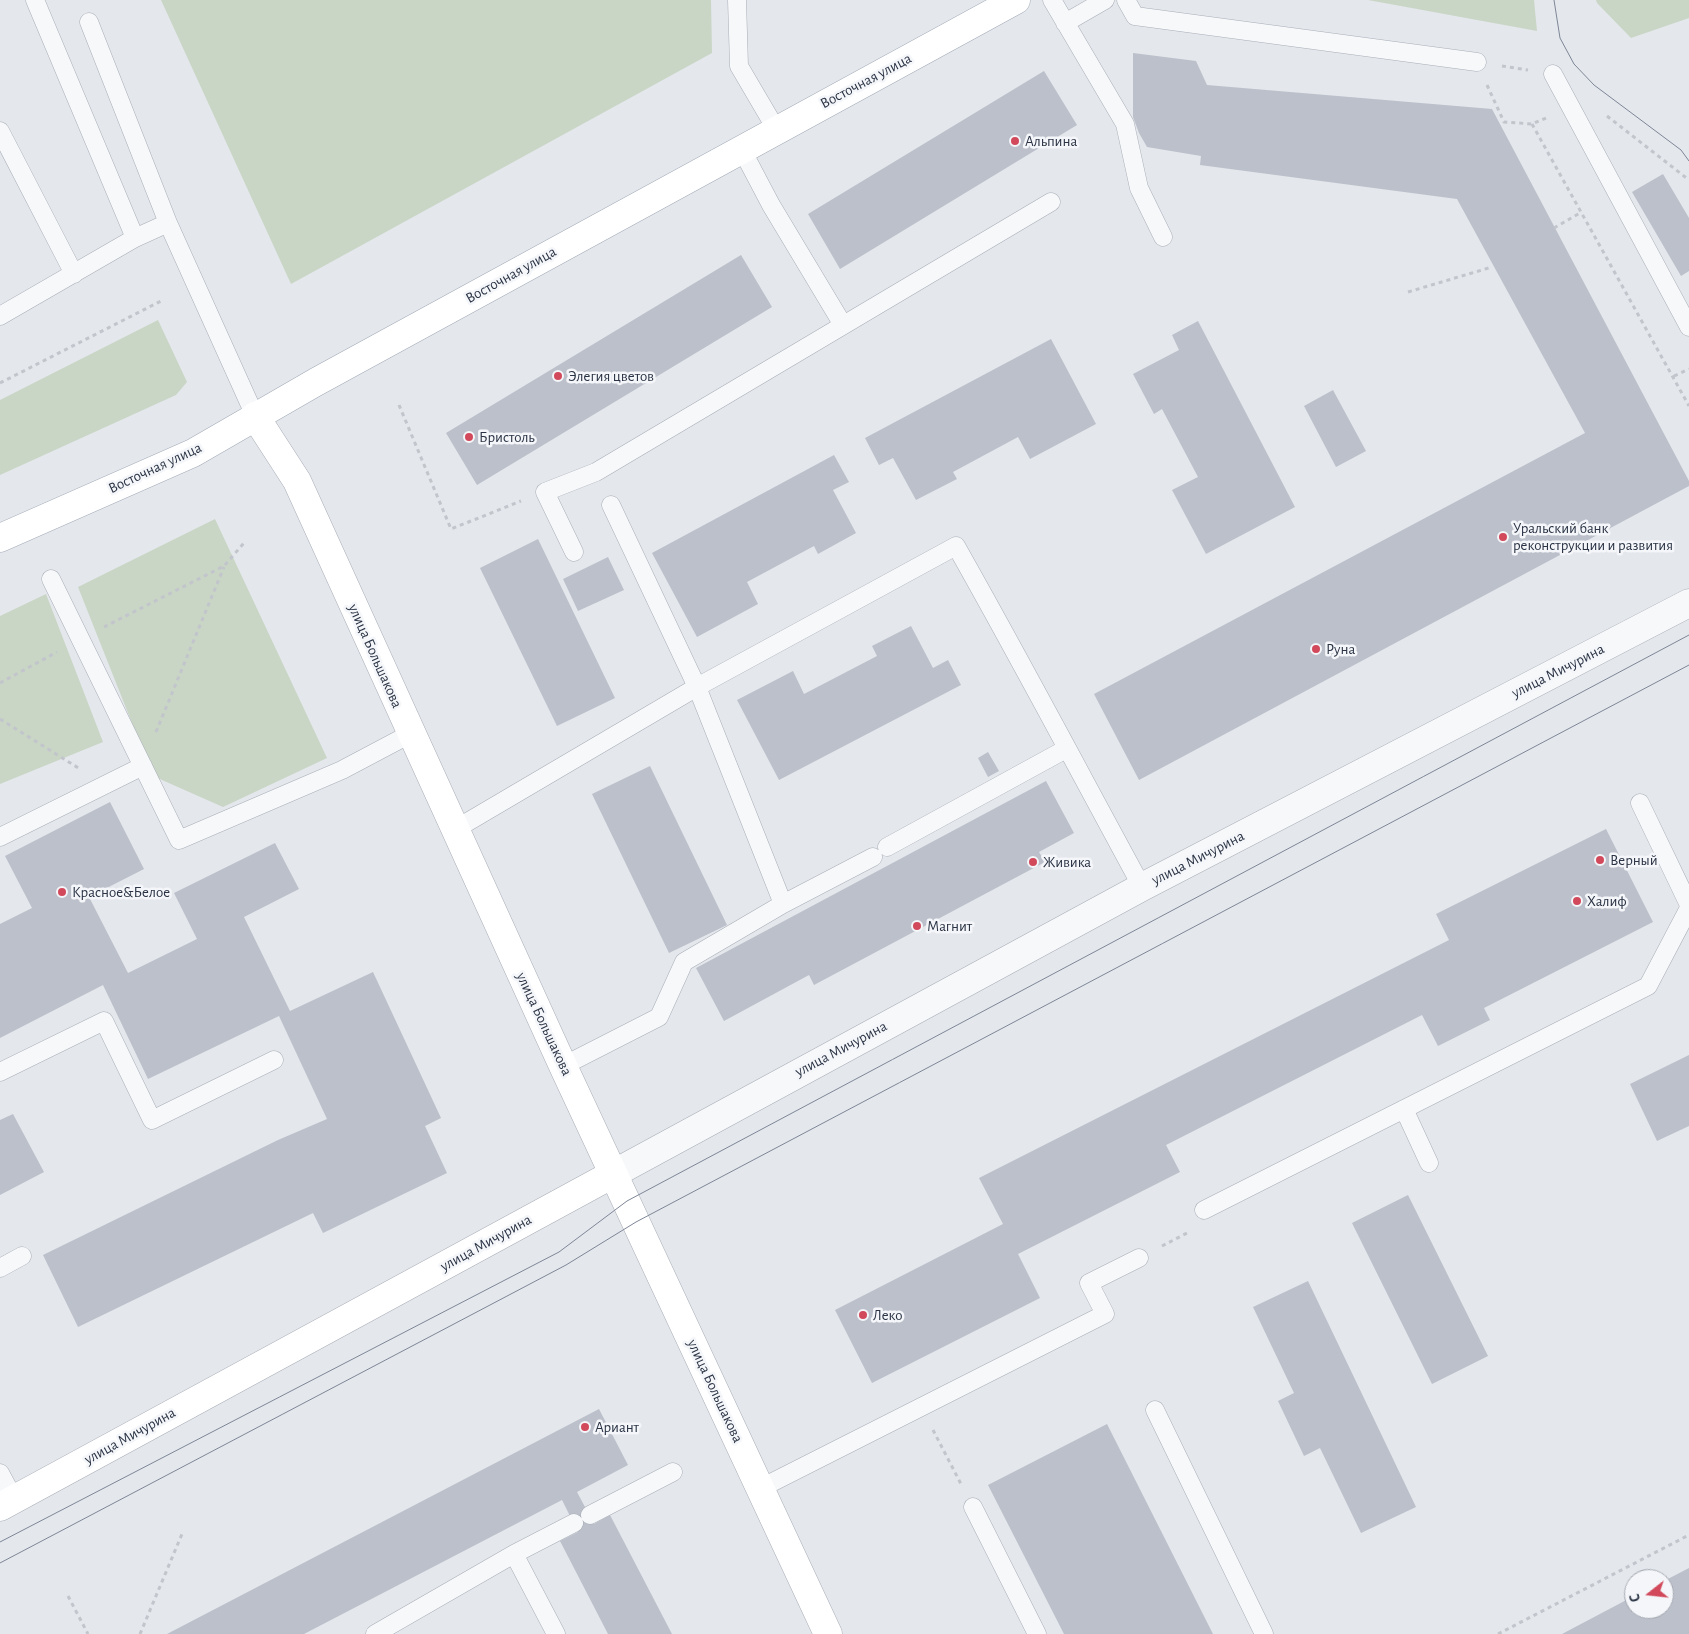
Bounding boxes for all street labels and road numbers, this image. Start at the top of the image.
street label: Восточная улица [817,49,915,113]
street label: Восточная улица [463,243,559,307]
street label: Восточная улица [105,439,205,497]
street label: улица Большакова [344,601,406,711]
street label: улица Мичурина [1509,640,1607,702]
street label: улица Мичурина [1149,827,1247,889]
street label: улица Большакова [512,970,576,1078]
street label: улица Мичурина [792,1017,890,1081]
street label: улица Мичурина [437,1211,535,1275]
street label: улица Большакова [683,1337,747,1445]
street label: улица Мичурина [81,1404,179,1468]

